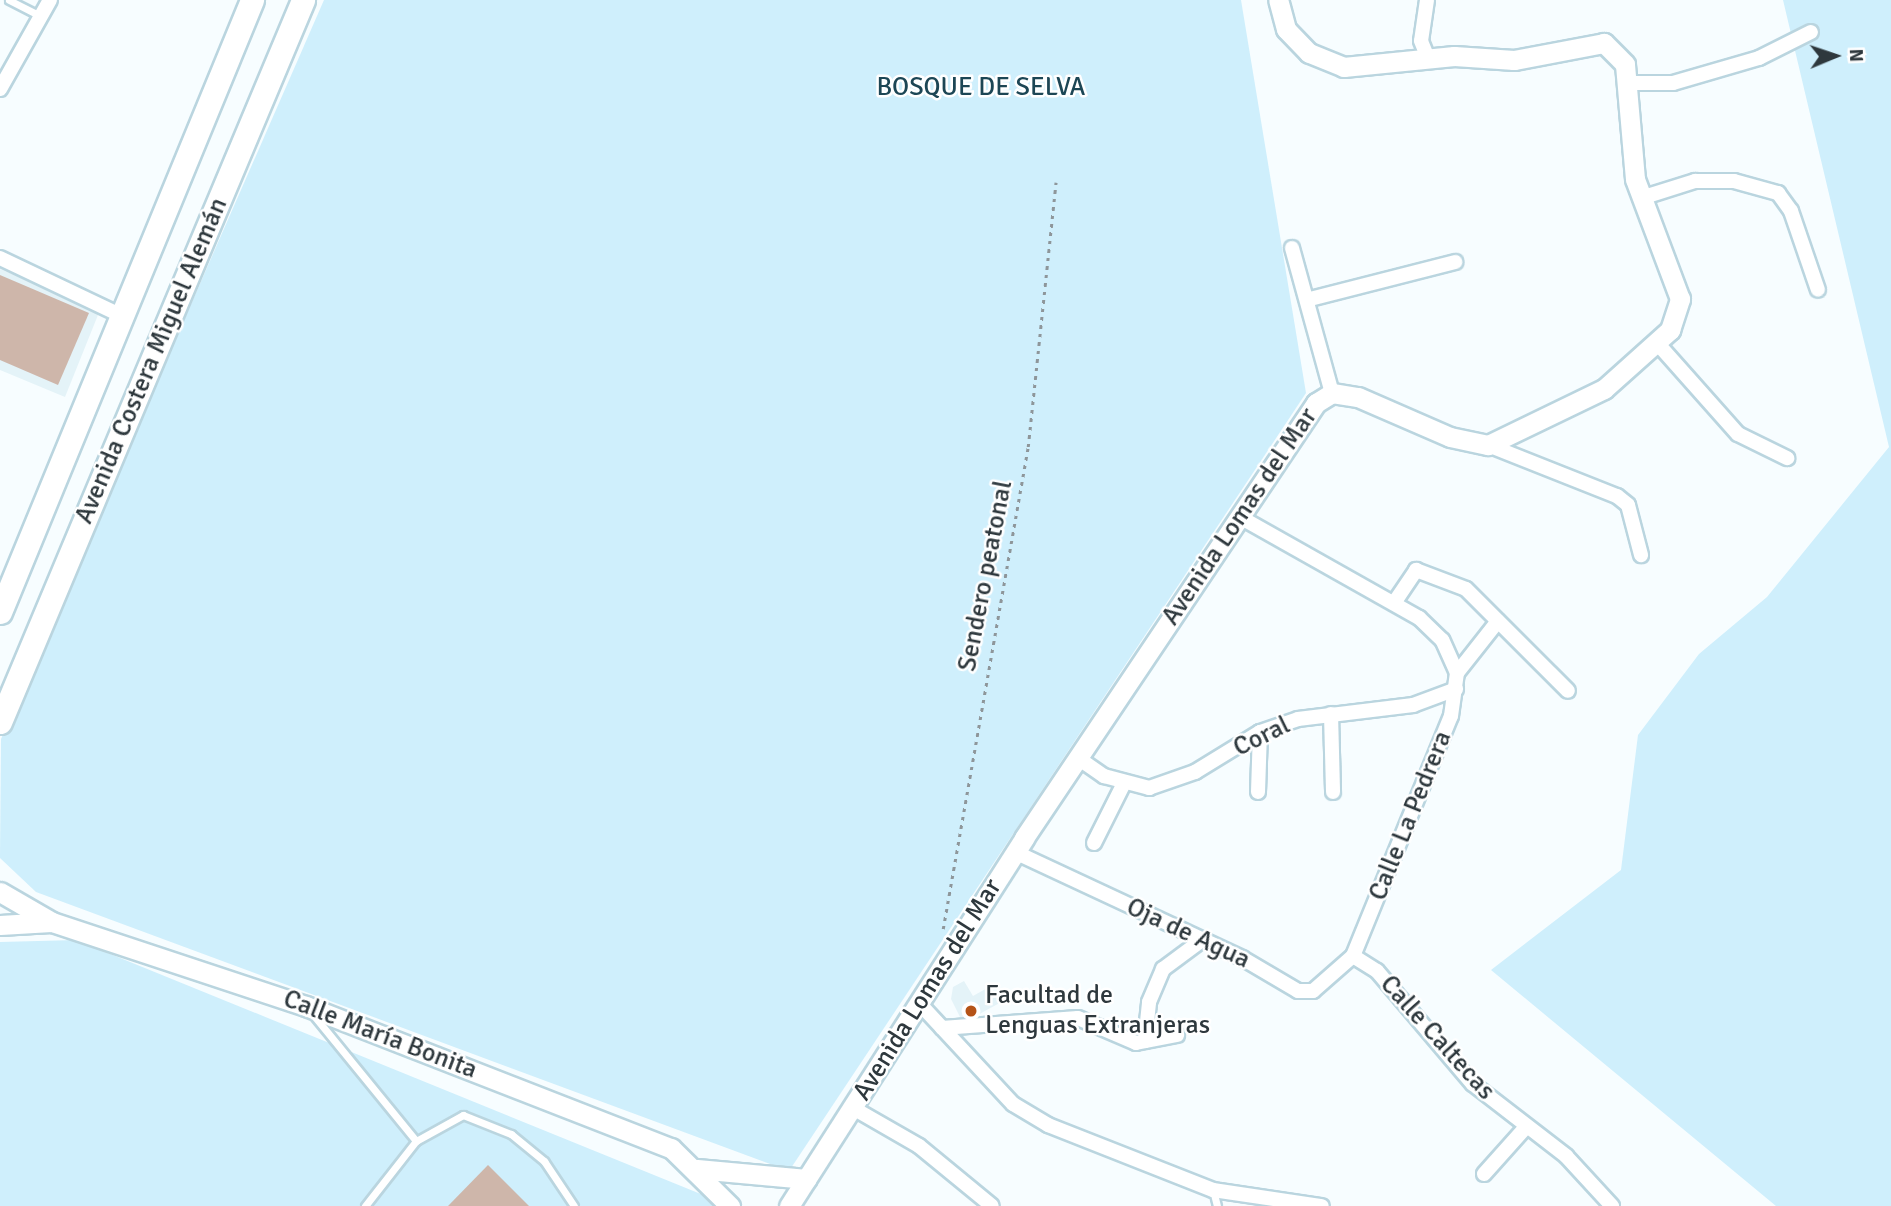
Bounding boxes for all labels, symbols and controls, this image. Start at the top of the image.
north arrow [1800,21,1870,91]
text: N [1844,48,1868,62]
park label: BOSQUE DE SELVA [877,72,1085,104]
street label: Avenida Costera Miguel Alemán [69,193,235,529]
street label: Avenida Lomas del Mar [1156,402,1324,632]
street label: Sendero peatonal [952,478,1020,674]
street label: Coral [1229,710,1295,764]
street label: Calle La Pedrera [1363,727,1459,905]
street label: Avenida Lomas del Mar [847,874,1009,1106]
street label: Oja de Agua [1121,892,1255,976]
street label: Calle Caltecas [1373,969,1501,1107]
place label: Facultad de Lenguas Extranjeras [985,980,1210,1042]
street label: Calle María Bonita [279,984,481,1086]
marker: Facultad de Lenguas Extranjeras [963,1003,979,1019]

